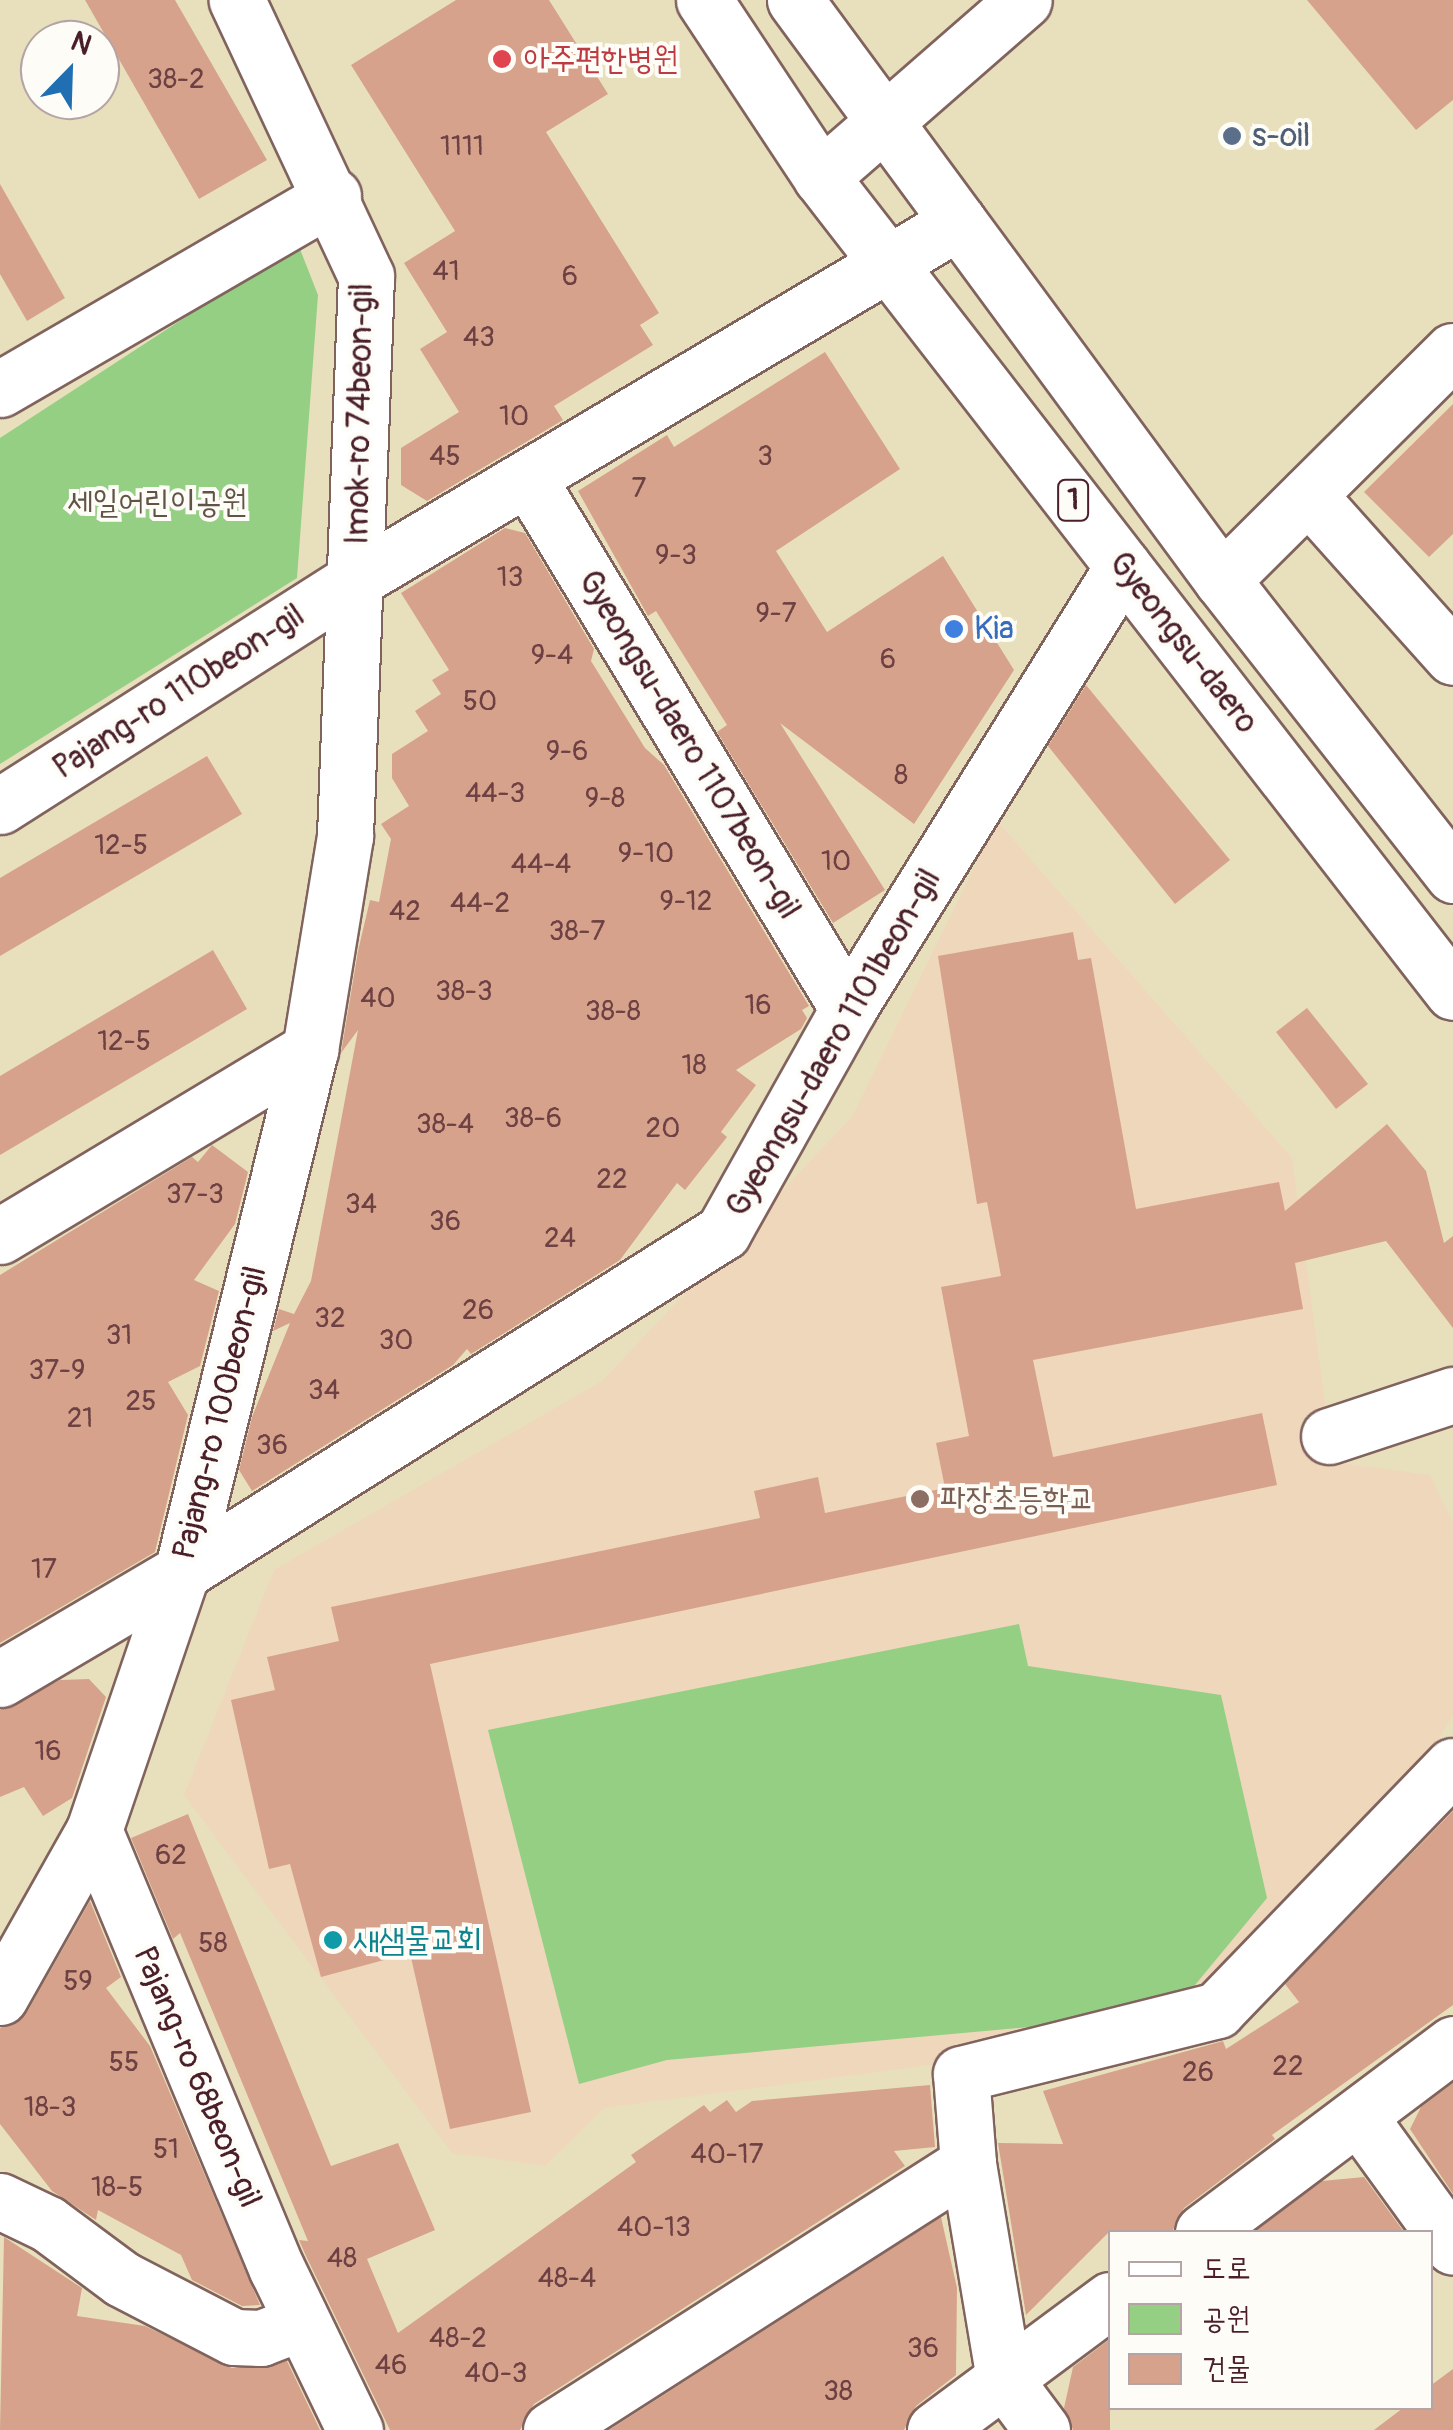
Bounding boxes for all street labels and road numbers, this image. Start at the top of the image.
street label: Imok-ro 74beon-gil [339,283,381,545]
road number: 1 [1056,475,1090,525]
street label: Gyeongsu-daero [1100,545,1266,741]
street label: Gyeongsu-daero 1107beon-gil [570,564,808,926]
street label: Pajang-ro 110beon-gil [46,596,312,788]
street label: Gyeongsu-daero 1101beon-gil [719,862,949,1224]
street label: Pajang-ro 100beon-gil [165,1262,275,1564]
street label: Pajang-ro 68beon-gil [125,1941,269,2213]

